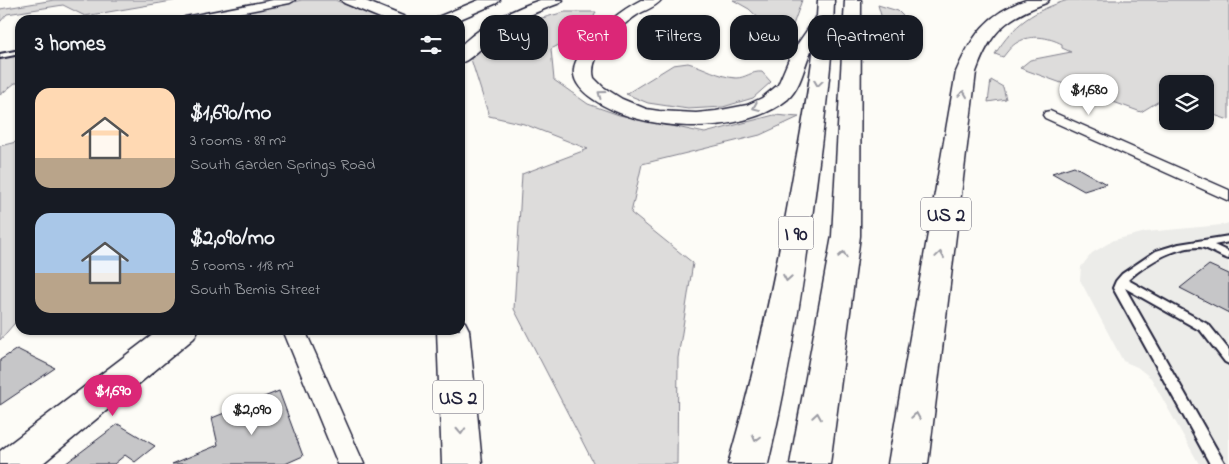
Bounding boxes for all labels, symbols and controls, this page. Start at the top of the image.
chip: Buy [480,15,548,60]
chip: Rent [558,15,627,60]
chip: Filters [637,15,720,60]
chip: New [730,15,798,60]
chip: Apartment [808,15,923,60]
text: 3 homes [35,30,106,60]
icon: filters [417,31,445,59]
pin: $1,680 [1048,74,1130,116]
map controls [1159,75,1214,130]
button: layers [1159,75,1214,130]
text: $1,680 [1070,78,1108,102]
one-way arrow [813,80,824,88]
one-way arrow [957,90,968,98]
one-way arrow [597,91,606,100]
text: $1,690/mo [190,99,271,129]
one-way arrow [752,101,761,112]
icon: home [75,108,135,168]
text: 3 rooms · 89 m² [190,129,286,153]
text: South Garden Springs Road [190,153,375,177]
road number: US 2 [921,198,971,230]
road number: I 90 [778,217,814,250]
text: $2,090/mo [190,224,275,254]
icon: home [75,233,135,293]
one-way arrow [837,251,848,259]
one-way arrow [935,251,945,260]
text: 5 rooms · 118 m² [190,254,294,278]
one-way arrow [783,274,793,283]
text: South Bemis Street [190,278,320,302]
pin: $1,690 [72,374,154,417]
text: $1,690 [95,379,131,403]
road number: US 2 [433,381,483,414]
pin: $2,090 [211,394,293,436]
text: $2,090 [232,398,272,422]
one-way arrow [812,411,822,420]
one-way arrow [911,412,921,420]
one-way arrow [455,427,466,435]
one-way arrow [751,433,761,441]

